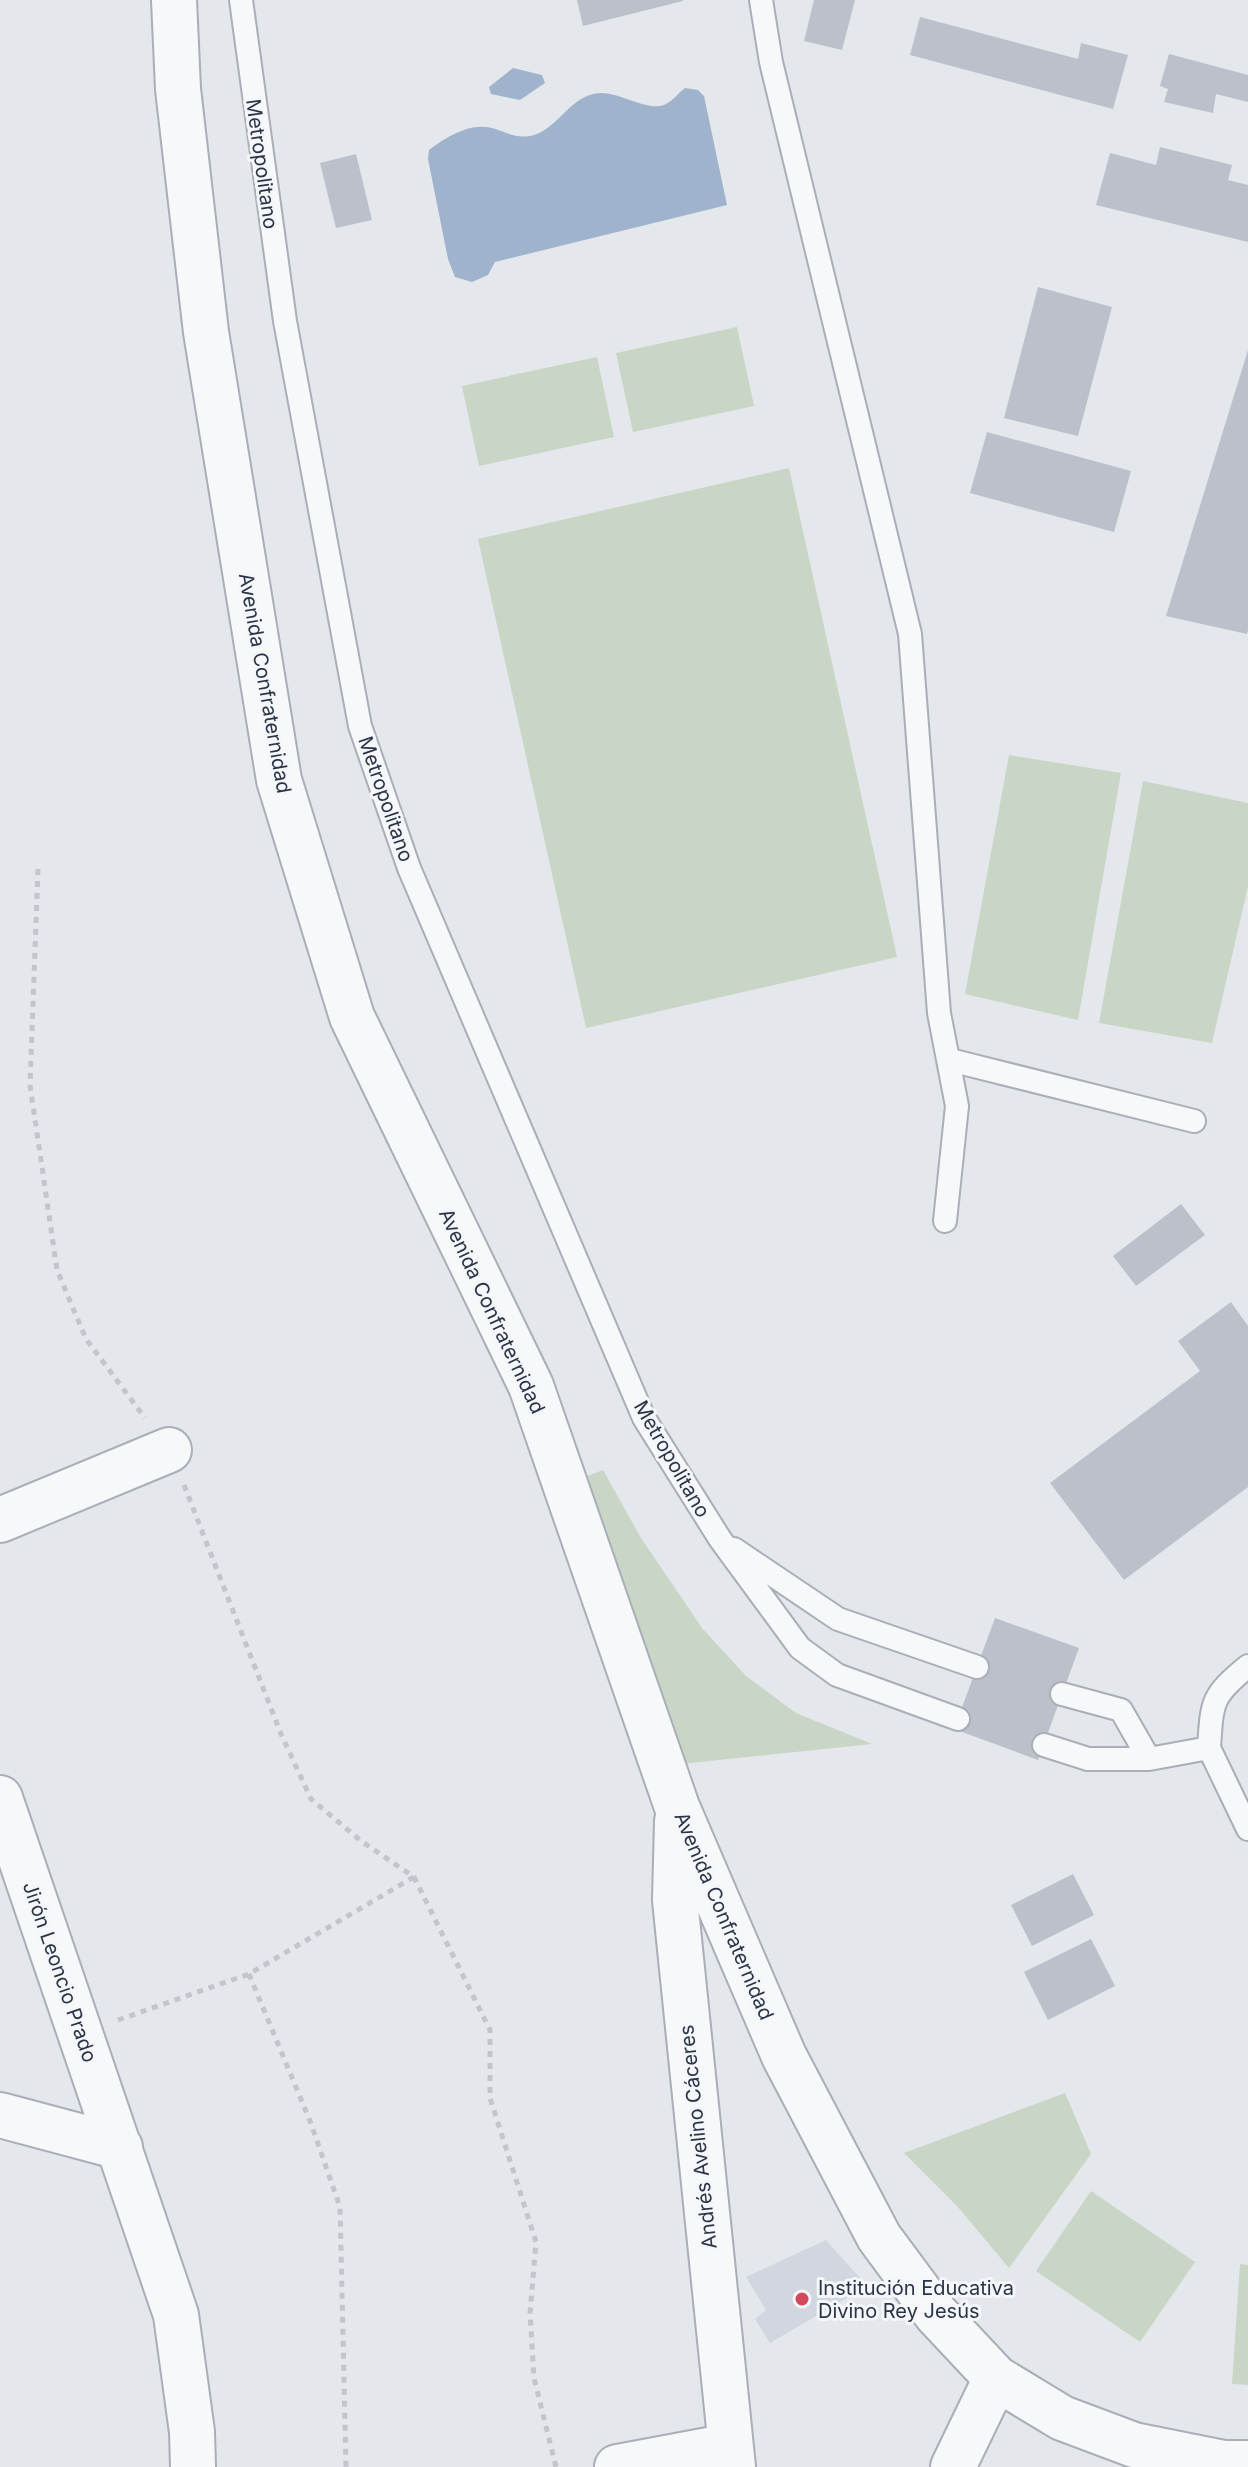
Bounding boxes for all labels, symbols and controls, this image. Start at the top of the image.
street label: Metropolitano [241,97,283,231]
street label: Avenida Confraternidad [234,571,296,795]
street label: Metropolitano [353,733,419,865]
street label: Avenida Confraternidad [434,1205,550,1417]
street label: Metropolitano [629,1396,715,1522]
street label: Avenida Confraternidad [669,1808,779,2024]
street label: Jirón Leoncio Prado [18,1879,102,2065]
street label: Andrés Avelino Cáceres [674,2024,722,2250]
place label: Institución Educativa Divino Rey Jesús [818,2276,1014,2323]
marker: Institución Educativa Divino Rey Jesús [793,2290,811,2308]

